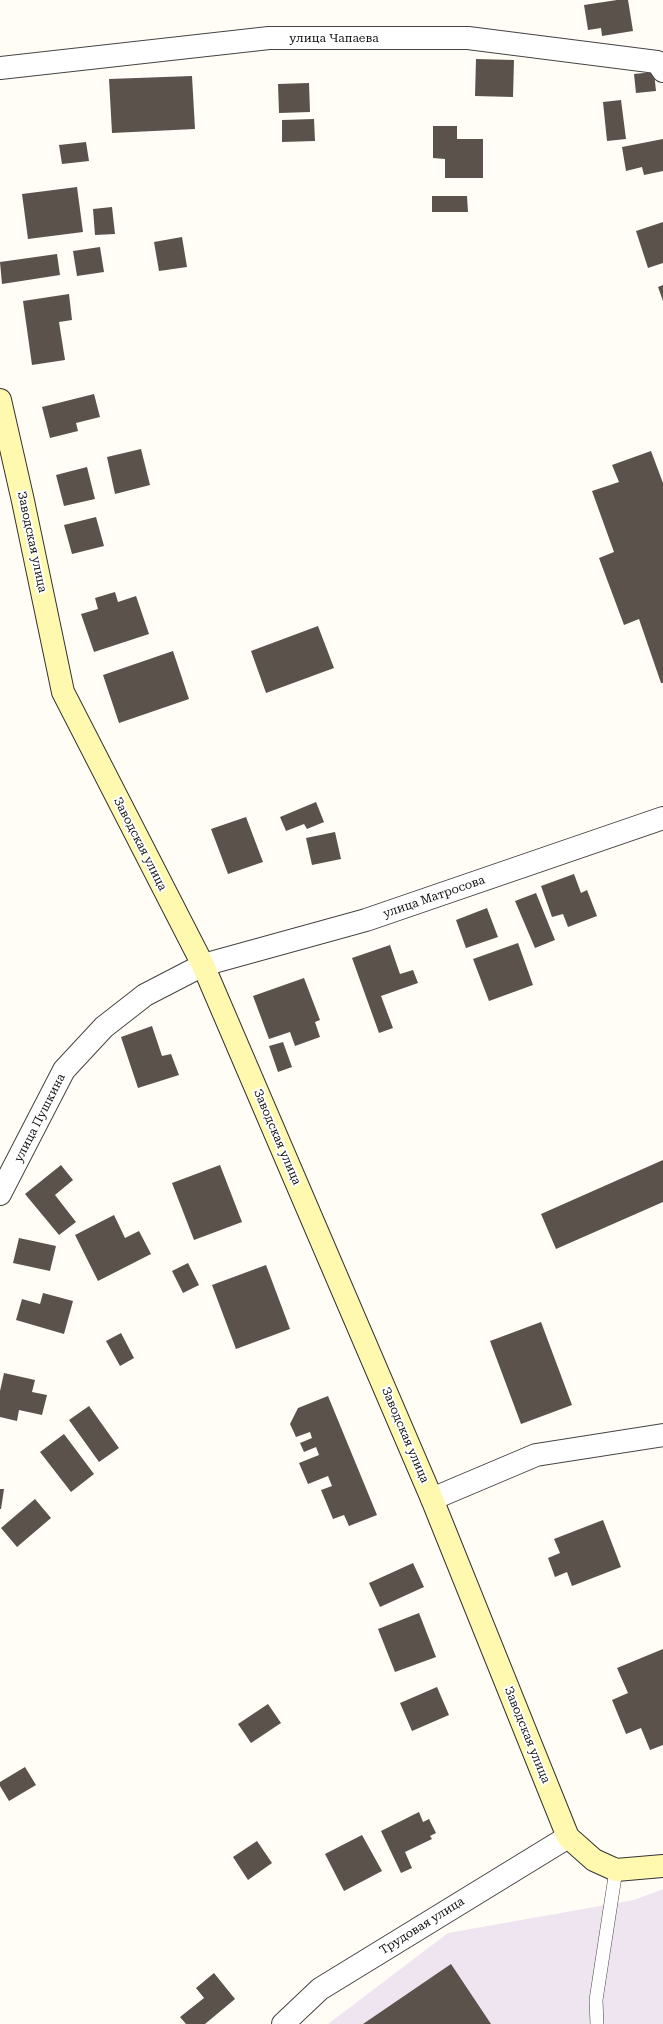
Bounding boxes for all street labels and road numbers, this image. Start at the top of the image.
street label: улица Чапаева [289,31,379,45]
street label: Заводская улица [14,490,50,594]
street label: Заводская улица [110,795,170,893]
street label: улица Матросова [381,873,487,921]
street label: улица Пушкина [11,1071,69,1165]
street label: Заводская улица [250,1087,304,1187]
street label: Заводская улица [378,1385,432,1485]
street label: Заводская улица [501,1685,553,1785]
street label: Трудовая улица [377,1894,467,1958]

